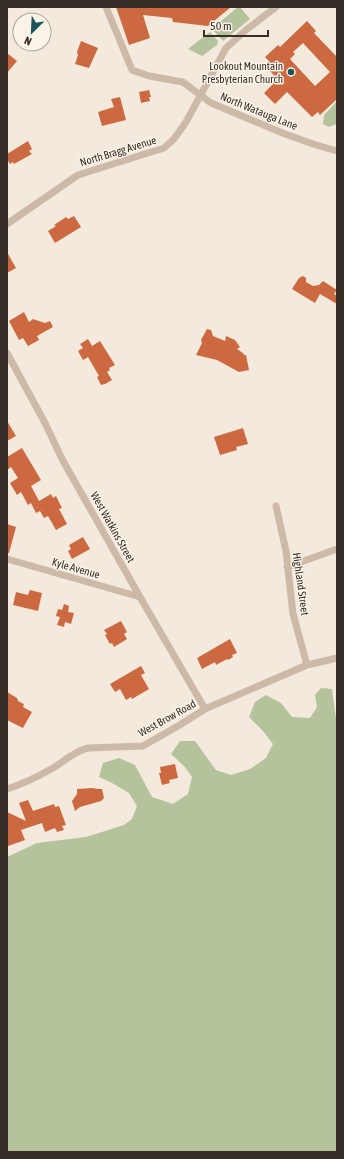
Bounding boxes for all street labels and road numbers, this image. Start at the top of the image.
street label: North Watauga Lane [219,90,299,132]
street label: North Bragg Avenue [78,134,158,168]
street label: West Watkins Street [89,490,137,564]
street label: Highland Street [291,552,311,616]
street label: Kyle Avenue [51,555,101,581]
street label: West Brow Road [136,697,198,739]

